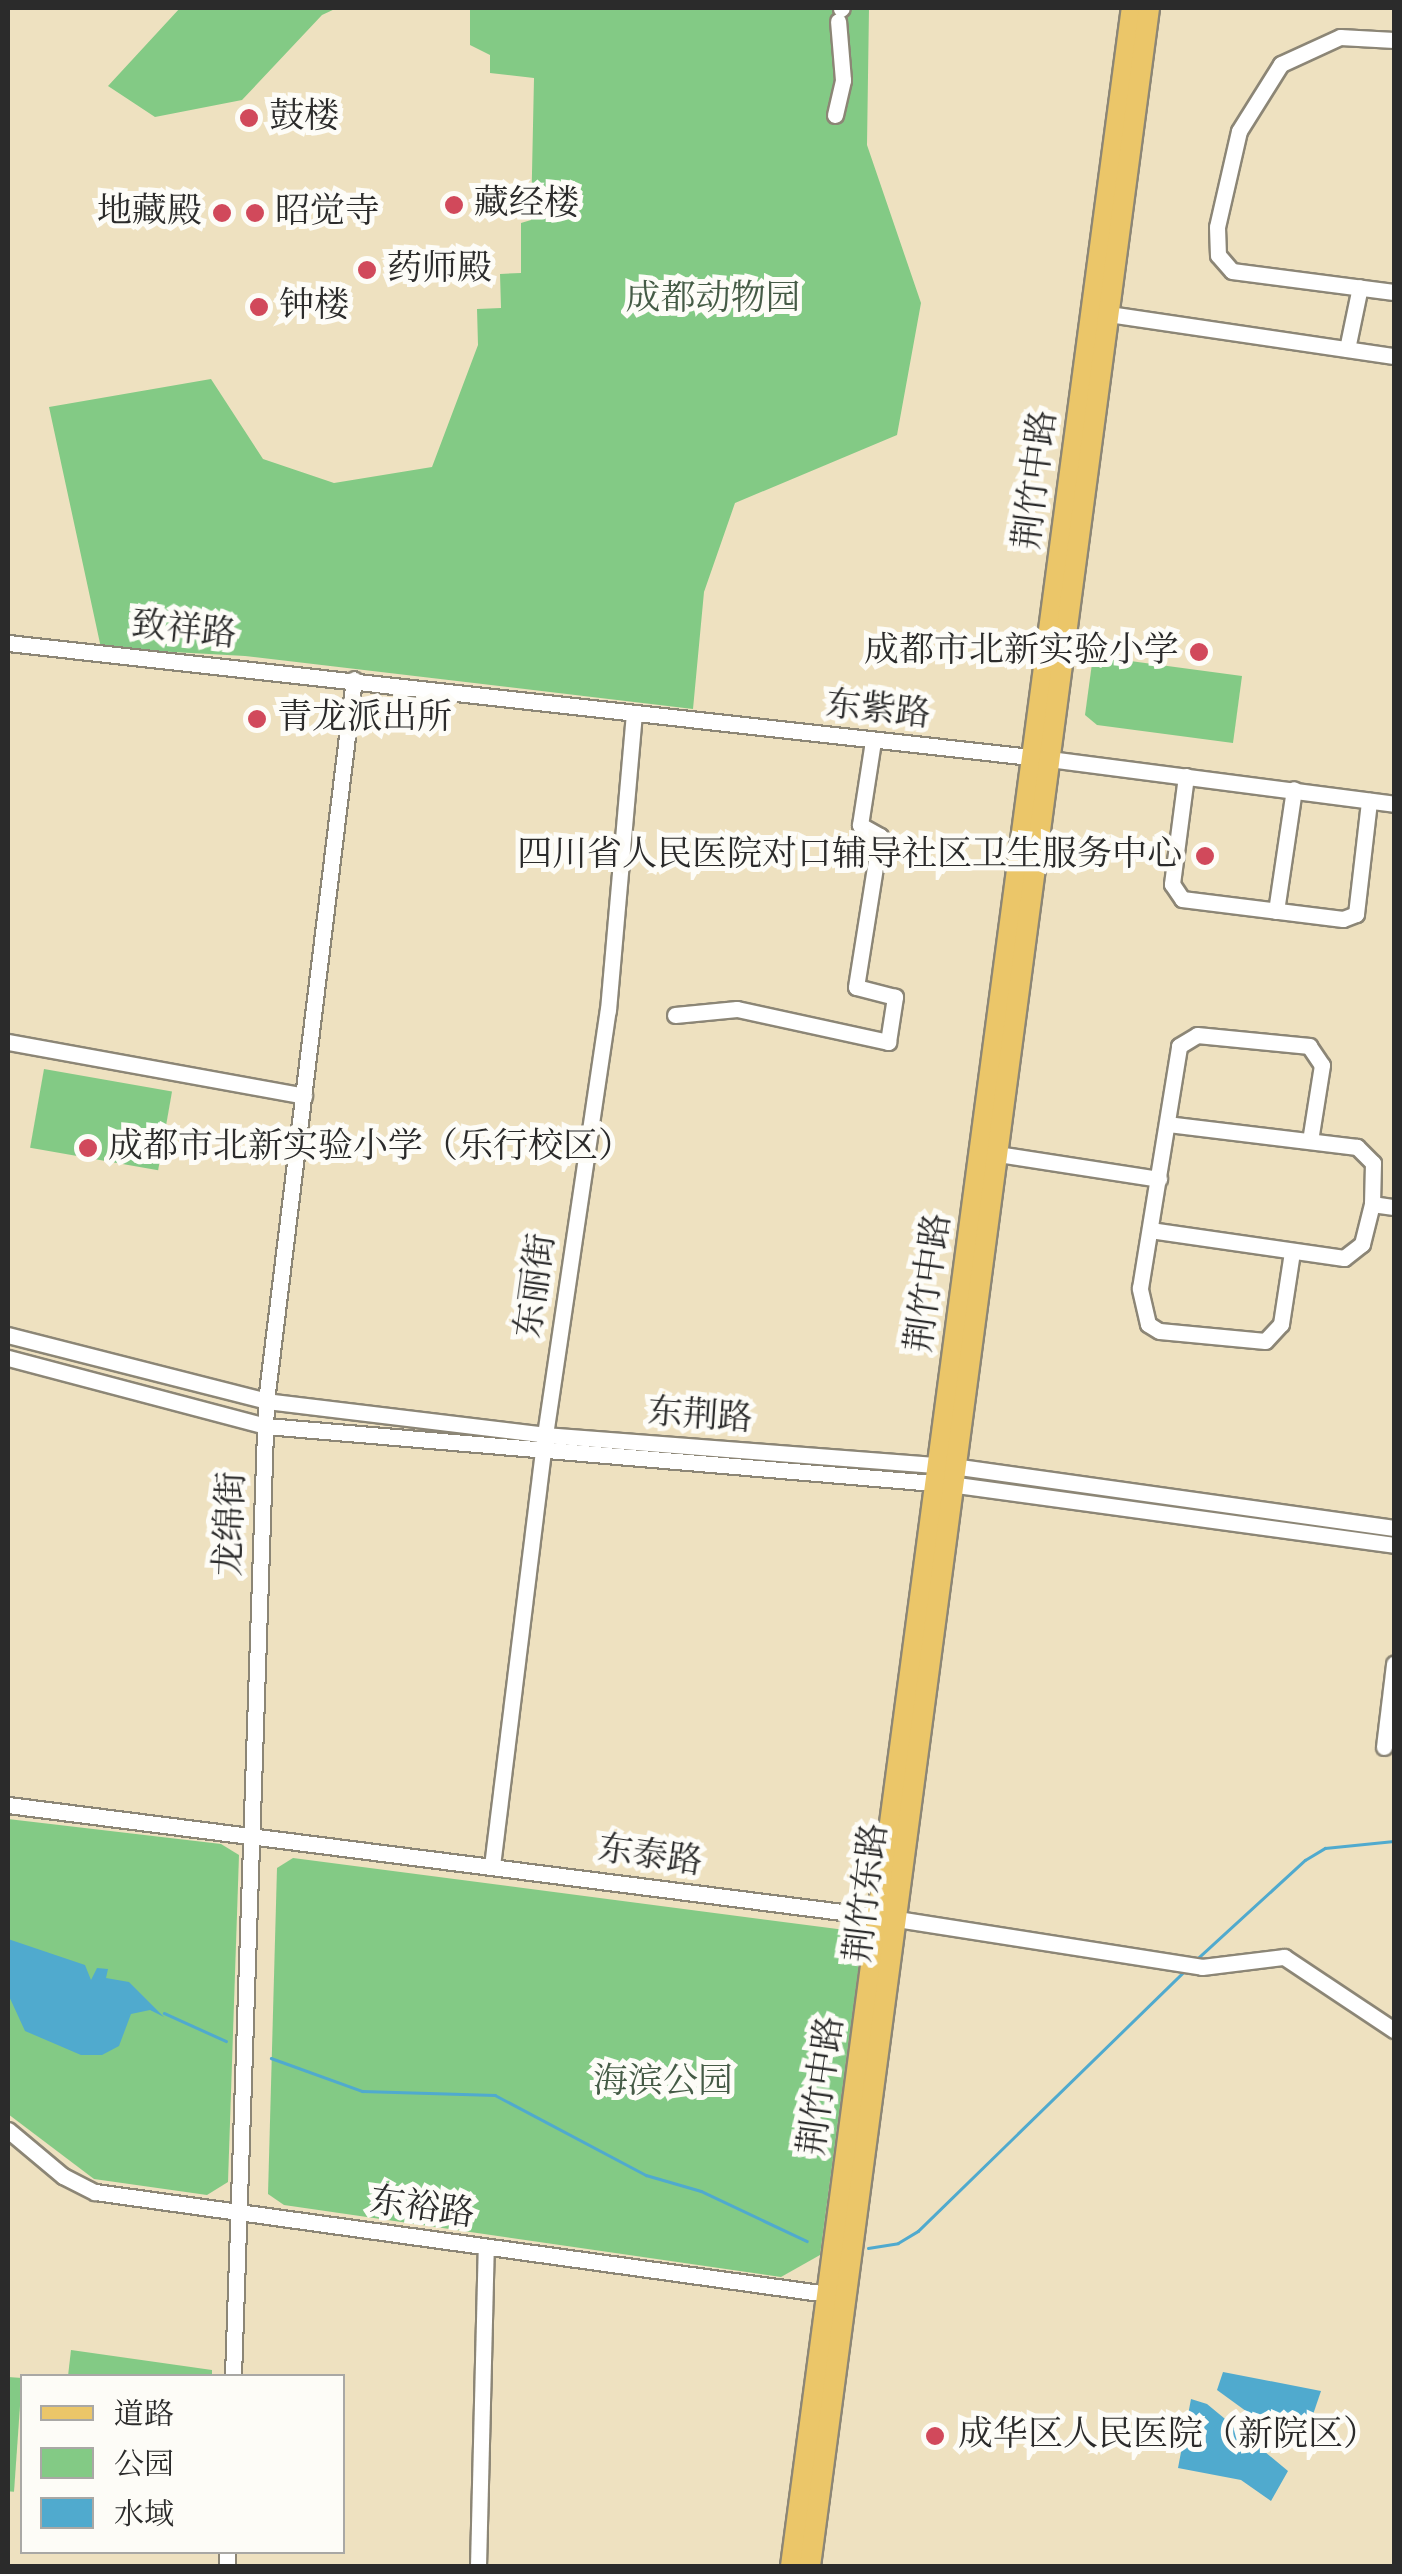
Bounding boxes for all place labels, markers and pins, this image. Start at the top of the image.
place label: 鼓楼 [269,97,339,139]
marker: 鼓楼 [238,107,260,129]
place label: 藏经楼 [474,184,579,226]
place label: 地藏殿 [97,192,202,234]
place label: 昭觉寺 [275,192,380,234]
marker: 藏经楼 [443,194,465,216]
marker: 地藏殿 [211,202,233,224]
marker: 昭觉寺 [244,202,266,224]
place label: 药师殿 [387,249,492,291]
marker: 药师殿 [356,259,378,281]
place label: 钟楼 [279,286,349,328]
marker: 钟楼 [248,296,270,318]
place label: 成都市北新实验小学 [864,631,1179,673]
marker: 成都市北新实验小学 [1188,641,1210,663]
place label: 青龙派出所 [277,698,452,740]
marker: 青龙派出所 [246,708,268,730]
place label: 四川省人民医院对口辅导社区卫生服务中心 [517,835,1182,877]
marker: 四川省人民医院对口辅导社区卫生服务中心 [1192,843,1218,869]
place label: 成都市北新实验小学（乐行校区） [108,1127,633,1169]
marker: 成都市北新实验小学（乐行校区） [77,1137,99,1159]
place label: 成华区人民医院（新院区） [958,2415,1378,2457]
marker: 成华区人民医院（新院区） [922,2423,948,2449]

